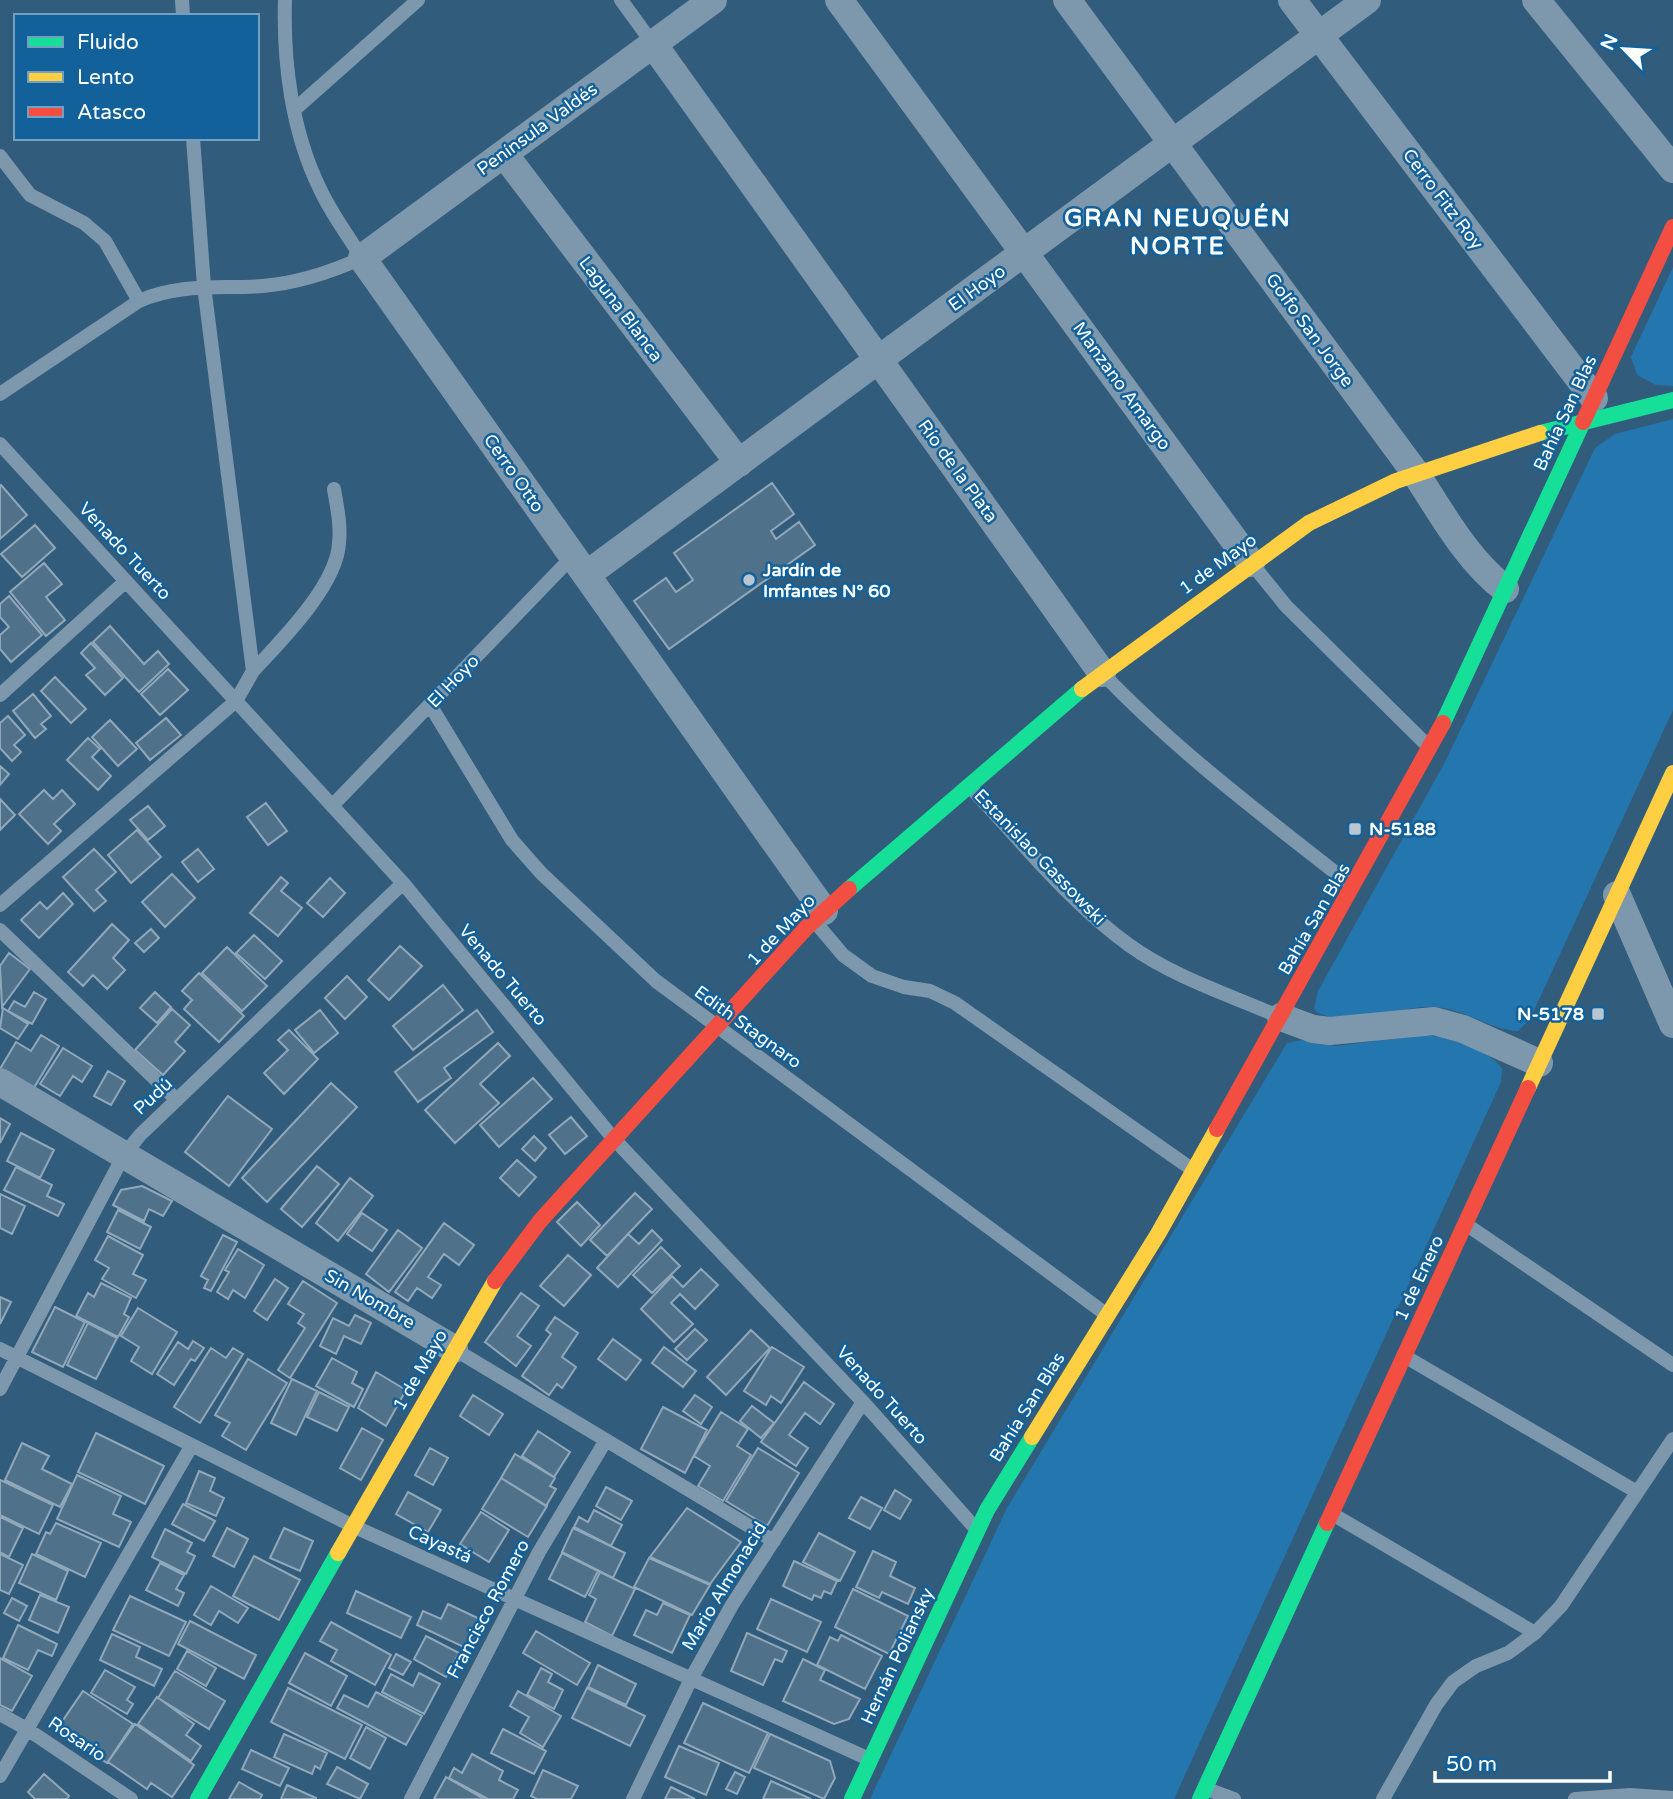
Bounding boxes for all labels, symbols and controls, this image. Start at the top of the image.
legend [14,14,259,140]
north arrow [1589,14,1659,84]
text: Fluido [77,30,139,55]
text: N [1596,31,1623,54]
text: Lento [77,65,134,90]
street label: Península Valdés [472,78,602,180]
text: Atasco [77,100,146,125]
street label: Cerro Fitz Roy [1398,144,1488,254]
district label: GRAN NEUQUÉN NORTE [1064,203,1292,261]
street label: Laguna Blanca [574,252,668,366]
street label: El Hoyo [944,260,1010,316]
street label: Golfo San Jorge [1261,269,1359,391]
street label: Manzano Amargo [1068,318,1176,454]
street label: Bahía San Blas [1529,352,1601,474]
street label: Río de la Plata [913,415,1003,527]
street label: Cerro Otto [479,430,549,517]
street label: Venado Tuerto [74,498,176,604]
street label: 1 de Mayo [1175,529,1261,599]
place label: Jardín de Imfantes N° 60 [762,559,891,602]
marker: Jardín de Imfantes N° 60 [741,572,757,588]
street label: El Hoyo [422,650,484,712]
street label: Estanislao Gassowski [969,785,1111,929]
place label: N-5188 [1369,818,1436,840]
marker: N-5188 [1347,821,1363,837]
street label: Bahía San Blas [1273,859,1355,979]
street label: 1 de Mayo [742,890,820,970]
street label: Venado Tuerto [454,920,552,1030]
street label: Edith Stagnaro [690,981,806,1073]
place label: N-5178 [1517,1003,1584,1025]
marker: N-5178 [1590,1006,1606,1022]
street label: Pudú [129,1073,177,1119]
street label: 1 de Enero [1390,1231,1448,1324]
street label: Sin Nombre [321,1264,419,1334]
street label: 1 de Mayo [388,1325,452,1414]
street label: Venado Tuerto [832,1341,932,1449]
street label: Bahía San Blas [984,1348,1070,1466]
street label: Mario Almonacid [677,1518,771,1654]
street label: Cayastá [405,1520,475,1568]
street label: Francisco Romero [442,1536,534,1682]
street label: Hernán Poliansky [856,1584,938,1728]
street label: Rosario [44,1712,110,1766]
scale bar [1435,1740,1610,1784]
text: 50 m [1446,1752,1497,1777]

